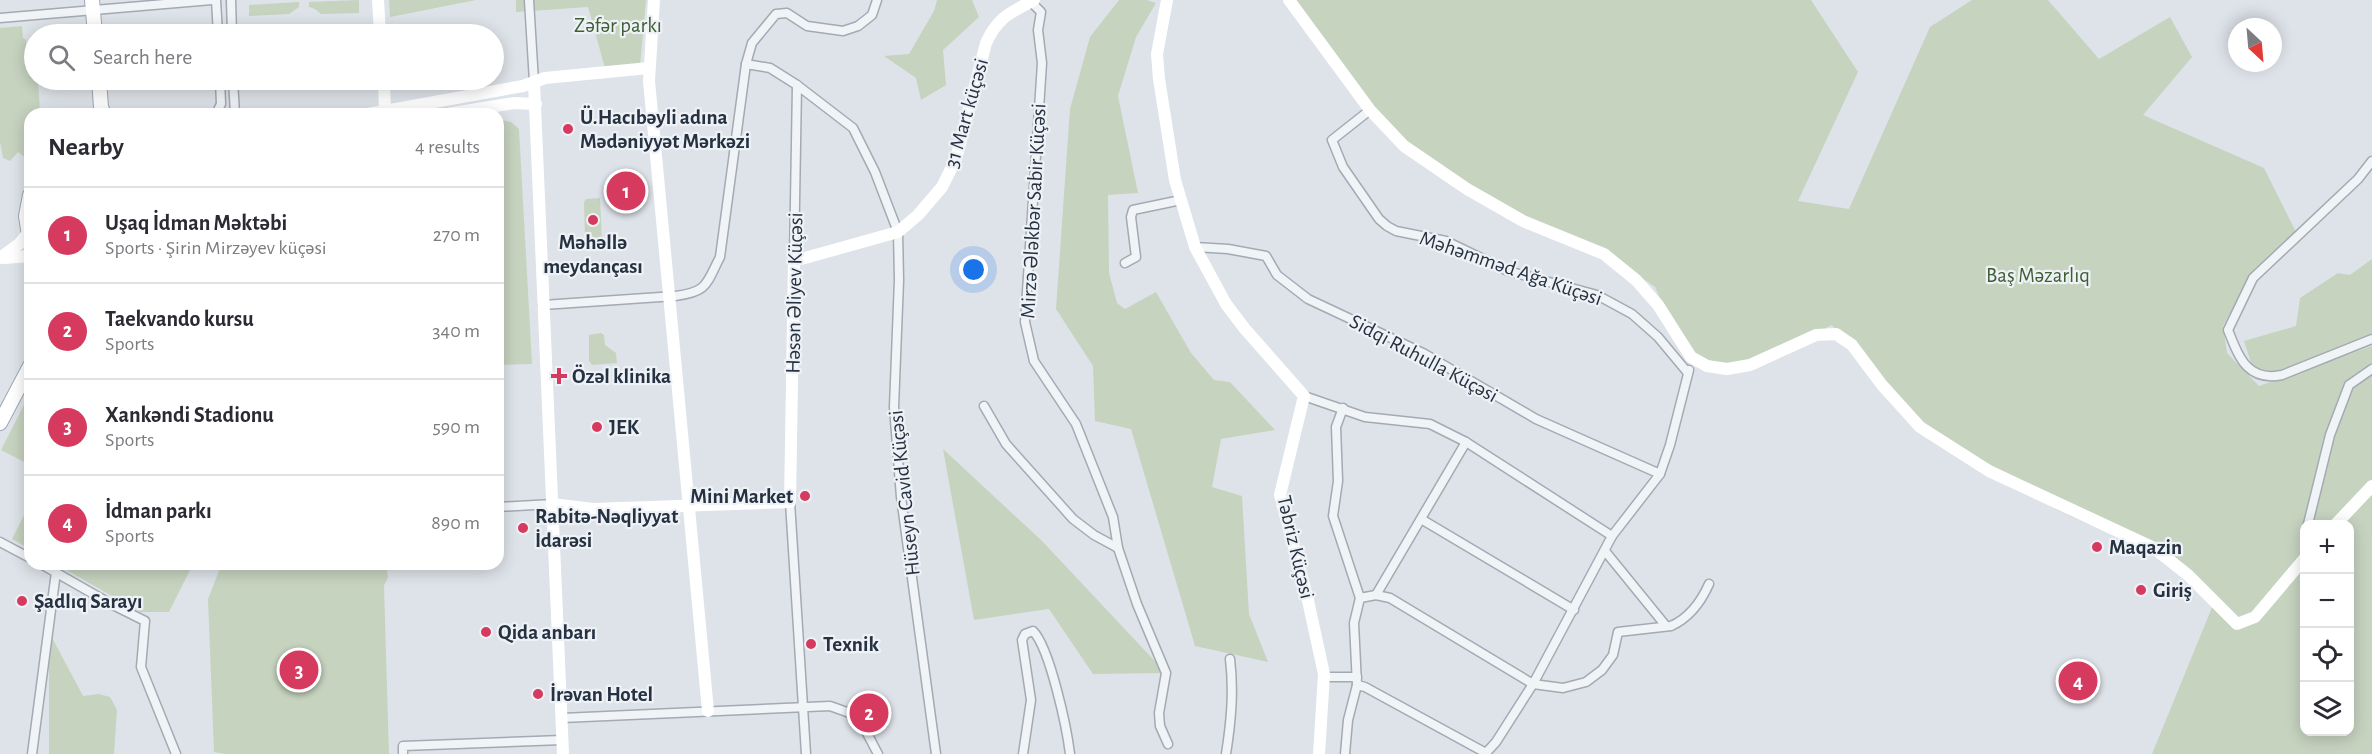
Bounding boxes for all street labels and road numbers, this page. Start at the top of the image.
street label: 31 Mart küçəsi [941,56,992,170]
street label: Mirzə Ələkbər Sabir Küçəsi [1017,103,1050,319]
street label: Həsən Əliyev Küçəsi [783,212,806,374]
street label: Məhəmməd Ağa Küçəsi [1417,227,1605,310]
street label: Sidqi Ruhulla Küçəsi [1346,311,1501,406]
street label: Hüseyn Cavid Küçəsi [885,409,924,577]
street label: Təbriz Küçəsi [1273,493,1318,601]

